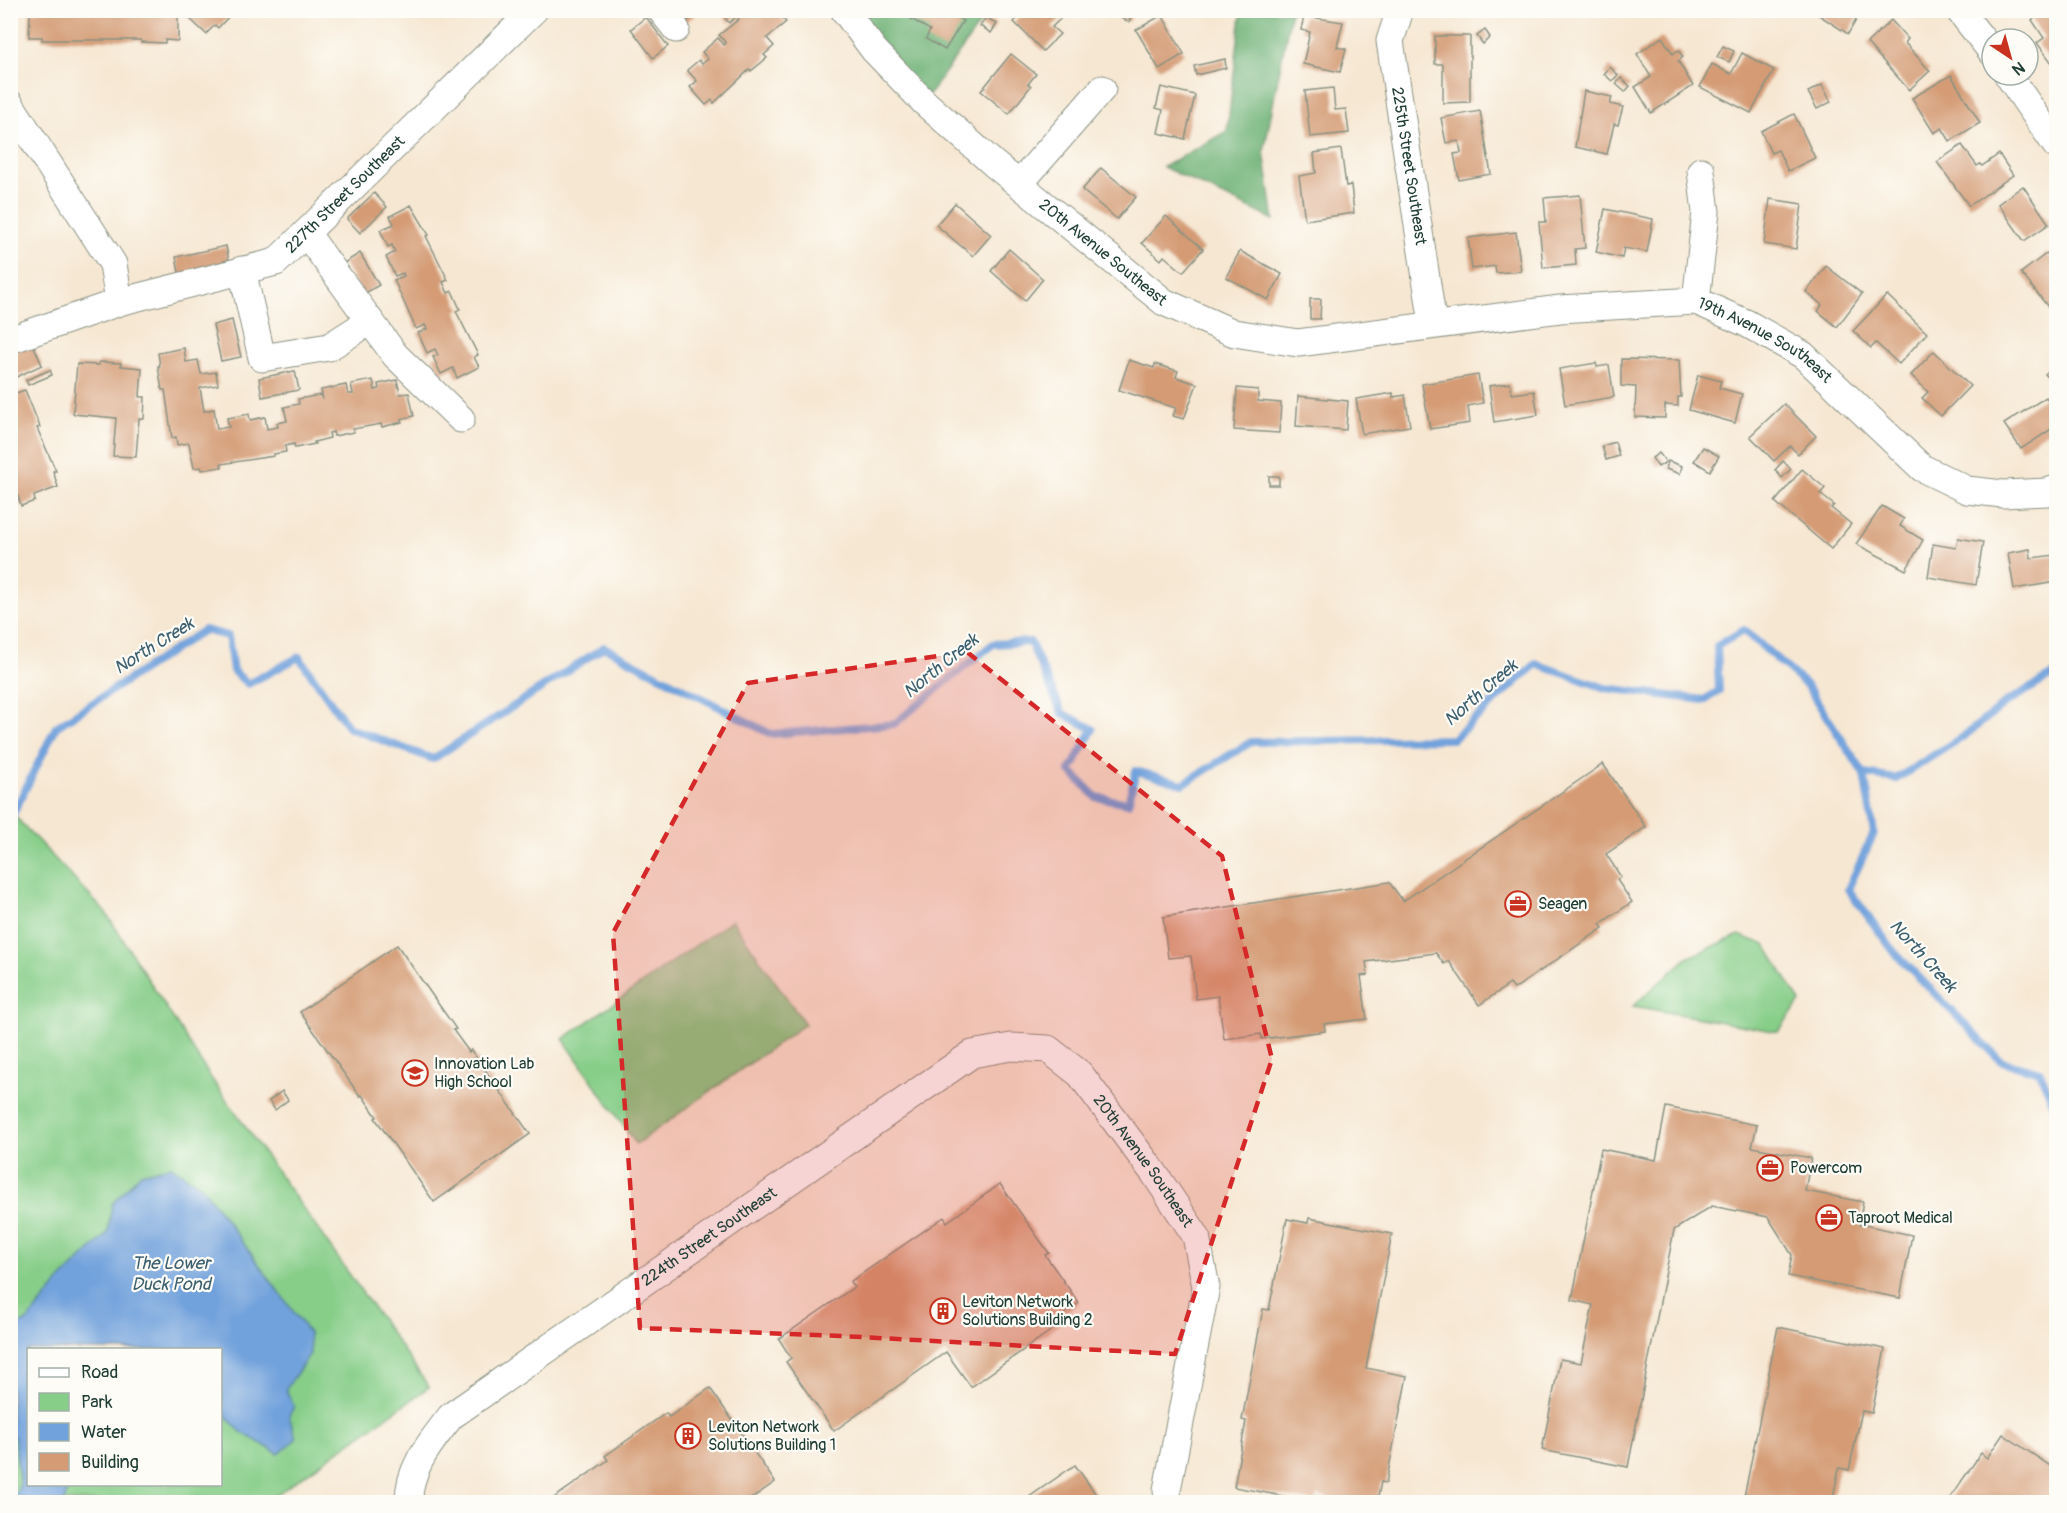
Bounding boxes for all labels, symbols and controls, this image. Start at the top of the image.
north arrow [1980,27,2040,87]
text: N [2008,57,2028,80]
street label: 225th Street Southeast [1387,85,1431,247]
street label: 227th Street Southeast [281,131,410,257]
street label: 20th Avenue Southeast [1035,195,1171,311]
street label: 19th Avenue Southeast [1695,293,1837,388]
water label: North Creek [110,612,200,680]
water label: North Creek [899,628,984,703]
water label: North Creek [1439,654,1524,731]
office icon: Seagen [1503,889,1533,919]
place label: Seagen [1538,894,1587,914]
water label: North Creek [1884,915,1963,998]
place label: Innovation Lab High School [434,1054,534,1092]
school or university icon: Innovation Lab High School [400,1058,430,1088]
street label: 20th Avenue Southeast [1089,1090,1198,1232]
office icon: Powercom [1755,1153,1785,1183]
place label: Powercom [1790,1158,1862,1178]
street label: 224th Street Southeast [637,1182,781,1291]
office icon: Taproot Medical [1814,1203,1844,1233]
place label: Taproot Medical [1848,1208,1953,1228]
water label: The Lower Duck Pond [132,1252,213,1296]
place label: Leviton Network Solutions Building 2 [962,1292,1093,1330]
building icon: Leviton Network Solutions Building 2 [928,1296,958,1326]
legend [27,1348,222,1486]
text: Road [81,1361,118,1384]
text: Park [81,1391,113,1414]
place label: Leviton Network Solutions Building 1 [708,1417,836,1455]
text: Water [81,1421,127,1444]
building icon: Leviton Network Solutions Building 1 [673,1421,703,1451]
text: Building [81,1451,139,1474]

